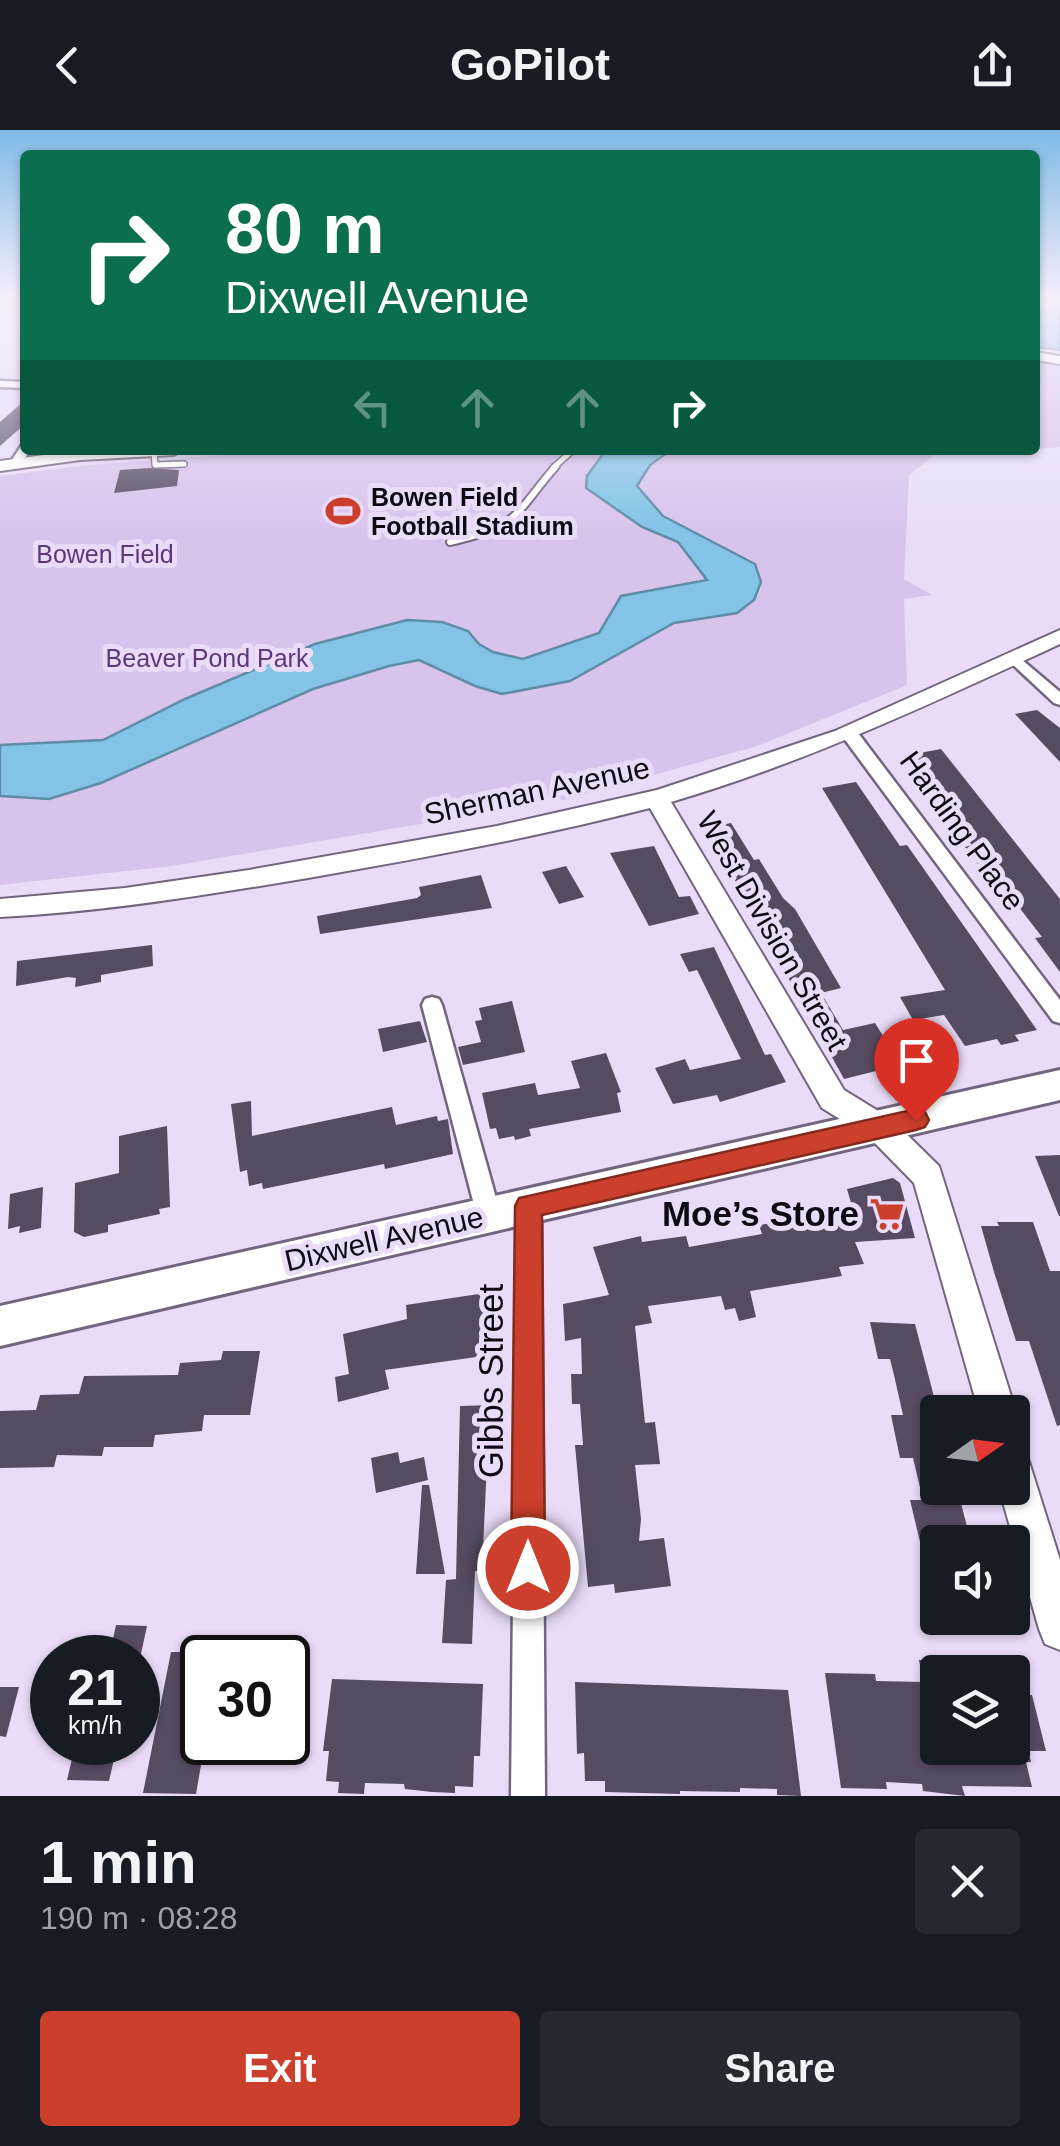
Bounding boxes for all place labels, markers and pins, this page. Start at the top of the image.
place label: Bowen Field Football Stadium [371,483,574,540]
sports icon: Bowen Field Football Stadium [324,492,362,530]
pin [874,1018,959,1121]
place label: Moe’s Store [662,1194,859,1233]
supermarket icon: Moe’s Store [868,1195,906,1233]

